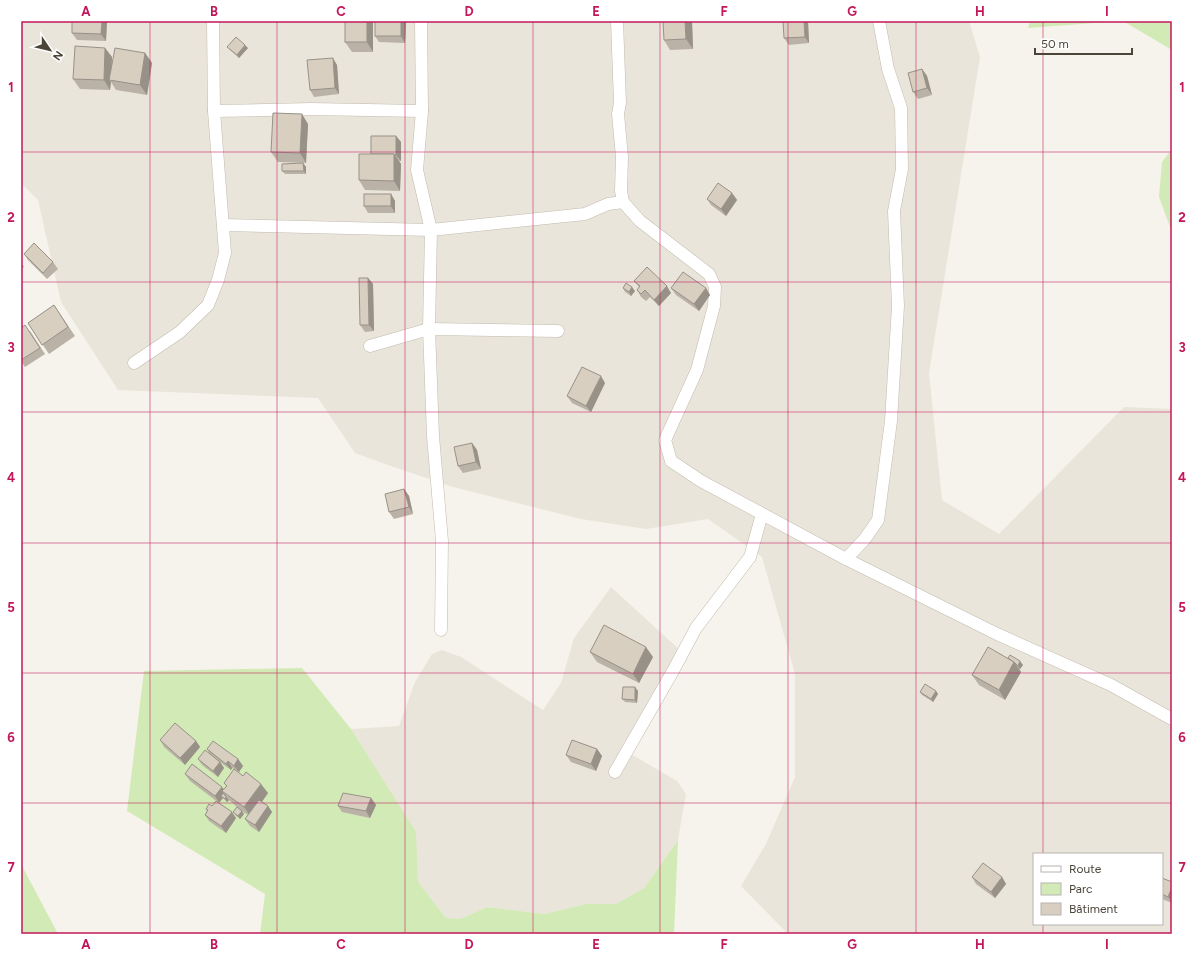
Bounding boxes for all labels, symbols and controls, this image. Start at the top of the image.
text: A [81,4,91,19]
text: B [210,4,218,19]
text: C [336,4,346,19]
text: D [464,4,474,19]
text: E [592,4,600,19]
text: F [720,4,728,19]
text: G [847,4,857,19]
text: H [975,4,985,19]
text: I [1105,4,1109,19]
north arrow [30,30,70,70]
scale bar [1035,30,1132,56]
text: 50 m [1041,37,1069,51]
text: N [50,48,66,63]
text: 1 [8,80,14,95]
text: 1 [1179,80,1185,95]
text: 2 [7,210,15,225]
text: 2 [1178,210,1186,225]
text: 3 [7,340,15,355]
text: 3 [1178,340,1186,355]
text: 4 [7,470,15,485]
text: 4 [1178,470,1186,485]
text: 5 [7,600,15,615]
text: 5 [1178,600,1186,615]
text: 6 [7,730,15,745]
text: 6 [1178,730,1186,745]
legend [1033,853,1163,925]
text: 7 [7,860,15,875]
text: 7 [1178,860,1186,875]
text: Route [1069,862,1102,876]
text: Parc [1069,882,1093,896]
text: Bâtiment [1069,902,1118,916]
text: A [81,937,91,952]
text: B [210,937,218,952]
text: C [336,937,346,952]
text: D [464,937,474,952]
text: E [592,937,600,952]
text: F [720,937,728,952]
text: G [847,937,857,952]
text: H [975,937,985,952]
text: I [1105,937,1109,952]

